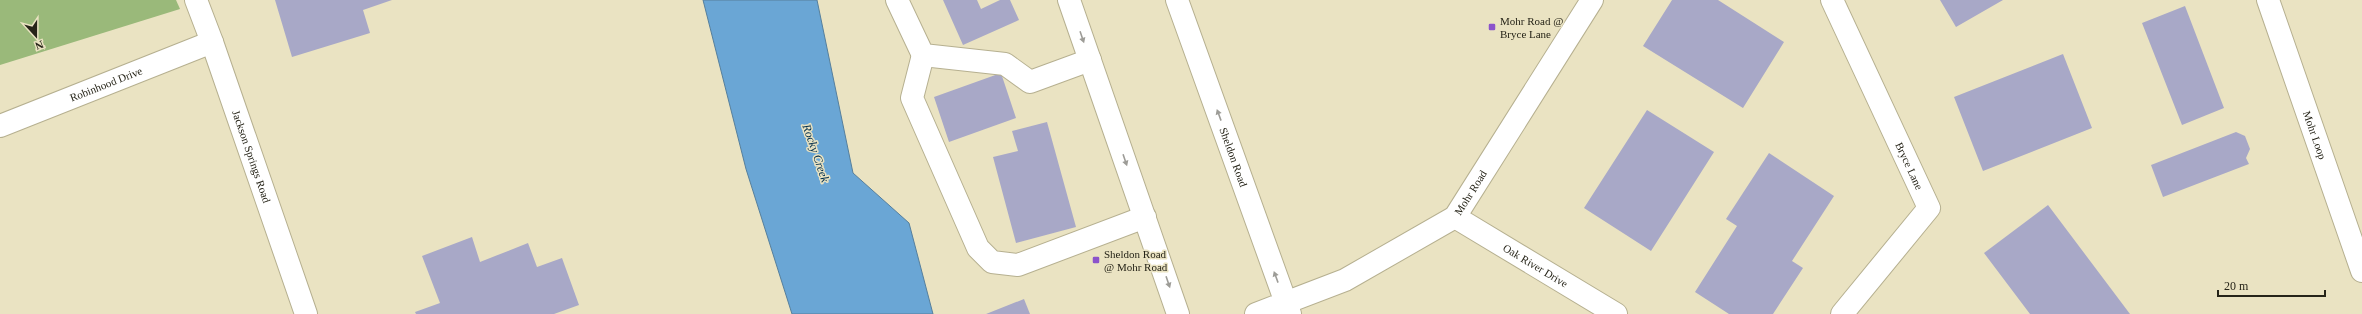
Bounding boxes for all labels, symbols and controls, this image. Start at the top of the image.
place label: Mohr Road @ Bryce Lane [1500,15,1563,40]
north arrow [16,16,56,56]
marker: Mohr Road @ Bryce Lane [1487,22,1497,32]
one-way arrow [1080,31,1086,43]
text: N [34,38,45,52]
street label: Robinhood Drive [68,64,144,104]
street label: Jackson Springs Road [230,109,273,205]
one-way arrow [1215,109,1221,121]
street label: Mohr Loop [2301,109,2329,161]
water label: Rocky Creek [799,121,833,185]
street label: Sheldon Road [1217,126,1250,189]
street label: Bryce Lane [1893,140,1926,192]
one-way arrow [1122,154,1128,166]
street label: Mohr Road [1452,168,1489,217]
street label: Oak River Drive [1501,241,1570,290]
place label: Sheldon Road @ Mohr Road [1104,248,1168,273]
marker: Sheldon Road @ Mohr Road [1091,255,1101,265]
one-way arrow [1273,271,1279,283]
scale bar [2218,272,2325,298]
one-way arrow [1165,277,1171,289]
text: 20 m [2224,279,2249,293]

